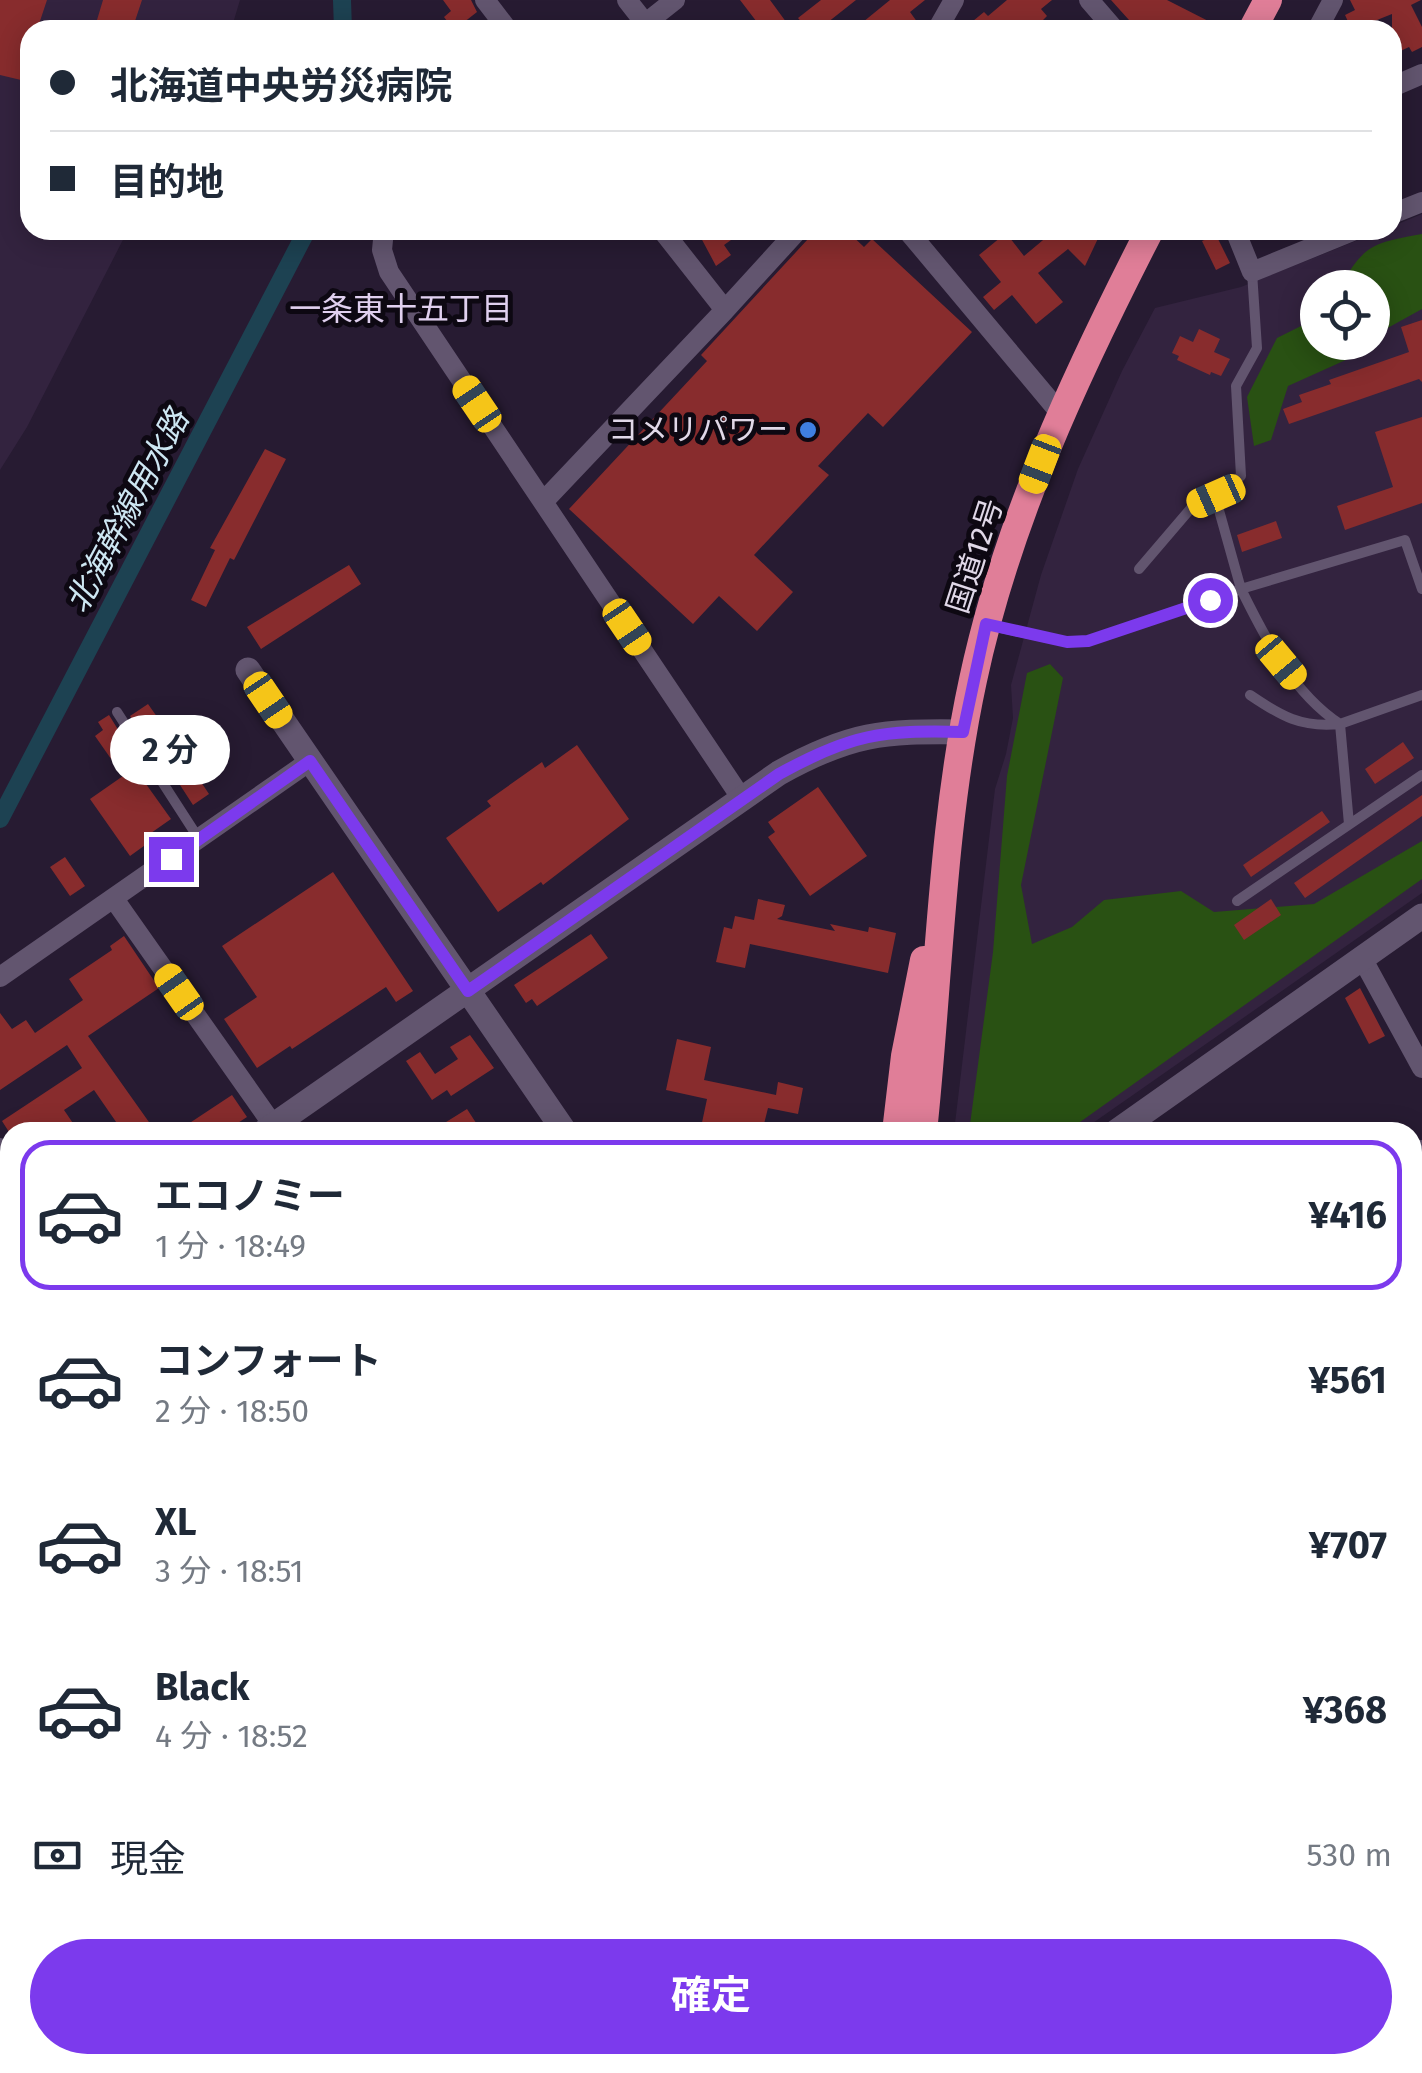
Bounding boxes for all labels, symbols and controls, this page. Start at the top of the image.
text: 北海道中央労災病院 [110,63,452,109]
text: 目的地 [110,159,224,205]
map controls [1300,270,1390,360]
button: locate [1300,270,1390,360]
district label: 一条東十五丁目 [289,290,513,328]
car [448,371,506,437]
water label: 北海幹線用水路 [58,401,198,619]
place label: コメリパワー [608,412,788,448]
marker: コメリパワー [797,419,819,441]
car [1015,431,1065,497]
car [1182,470,1250,522]
street label: 国道12号 [940,494,1010,618]
route start [1188,578,1233,623]
car [598,594,656,660]
car [1250,629,1312,695]
car [239,667,297,733]
callout: 2 分 [111,714,231,784]
text: 2 分 [142,731,198,769]
route end [149,837,194,882]
car [150,959,208,1025]
icon: car [35,1170,125,1260]
text: エコノミー [155,1173,345,1219]
text: ¥416 [1308,1192,1387,1238]
text: 1 分 · 18:49 [155,1227,306,1265]
icon: car [35,1335,125,1425]
text: コンフォート [155,1338,382,1384]
text: ¥561 [1308,1357,1387,1403]
text: 2 分 · 18:50 [155,1392,309,1430]
text: XL [155,1499,197,1545]
icon: car [35,1500,125,1590]
text: ¥707 [1309,1522,1387,1568]
text: 3 分 · 18:51 [155,1552,304,1590]
text: Black [155,1664,250,1710]
icon: car [35,1665,125,1755]
text: ¥368 [1303,1687,1387,1733]
text: 4 分 · 18:52 [155,1717,308,1755]
icon: cash [30,1828,85,1883]
text: 現金 [110,1836,186,1882]
text: 530 m [1306,1836,1392,1874]
button: 確定 [30,1939,1392,2054]

